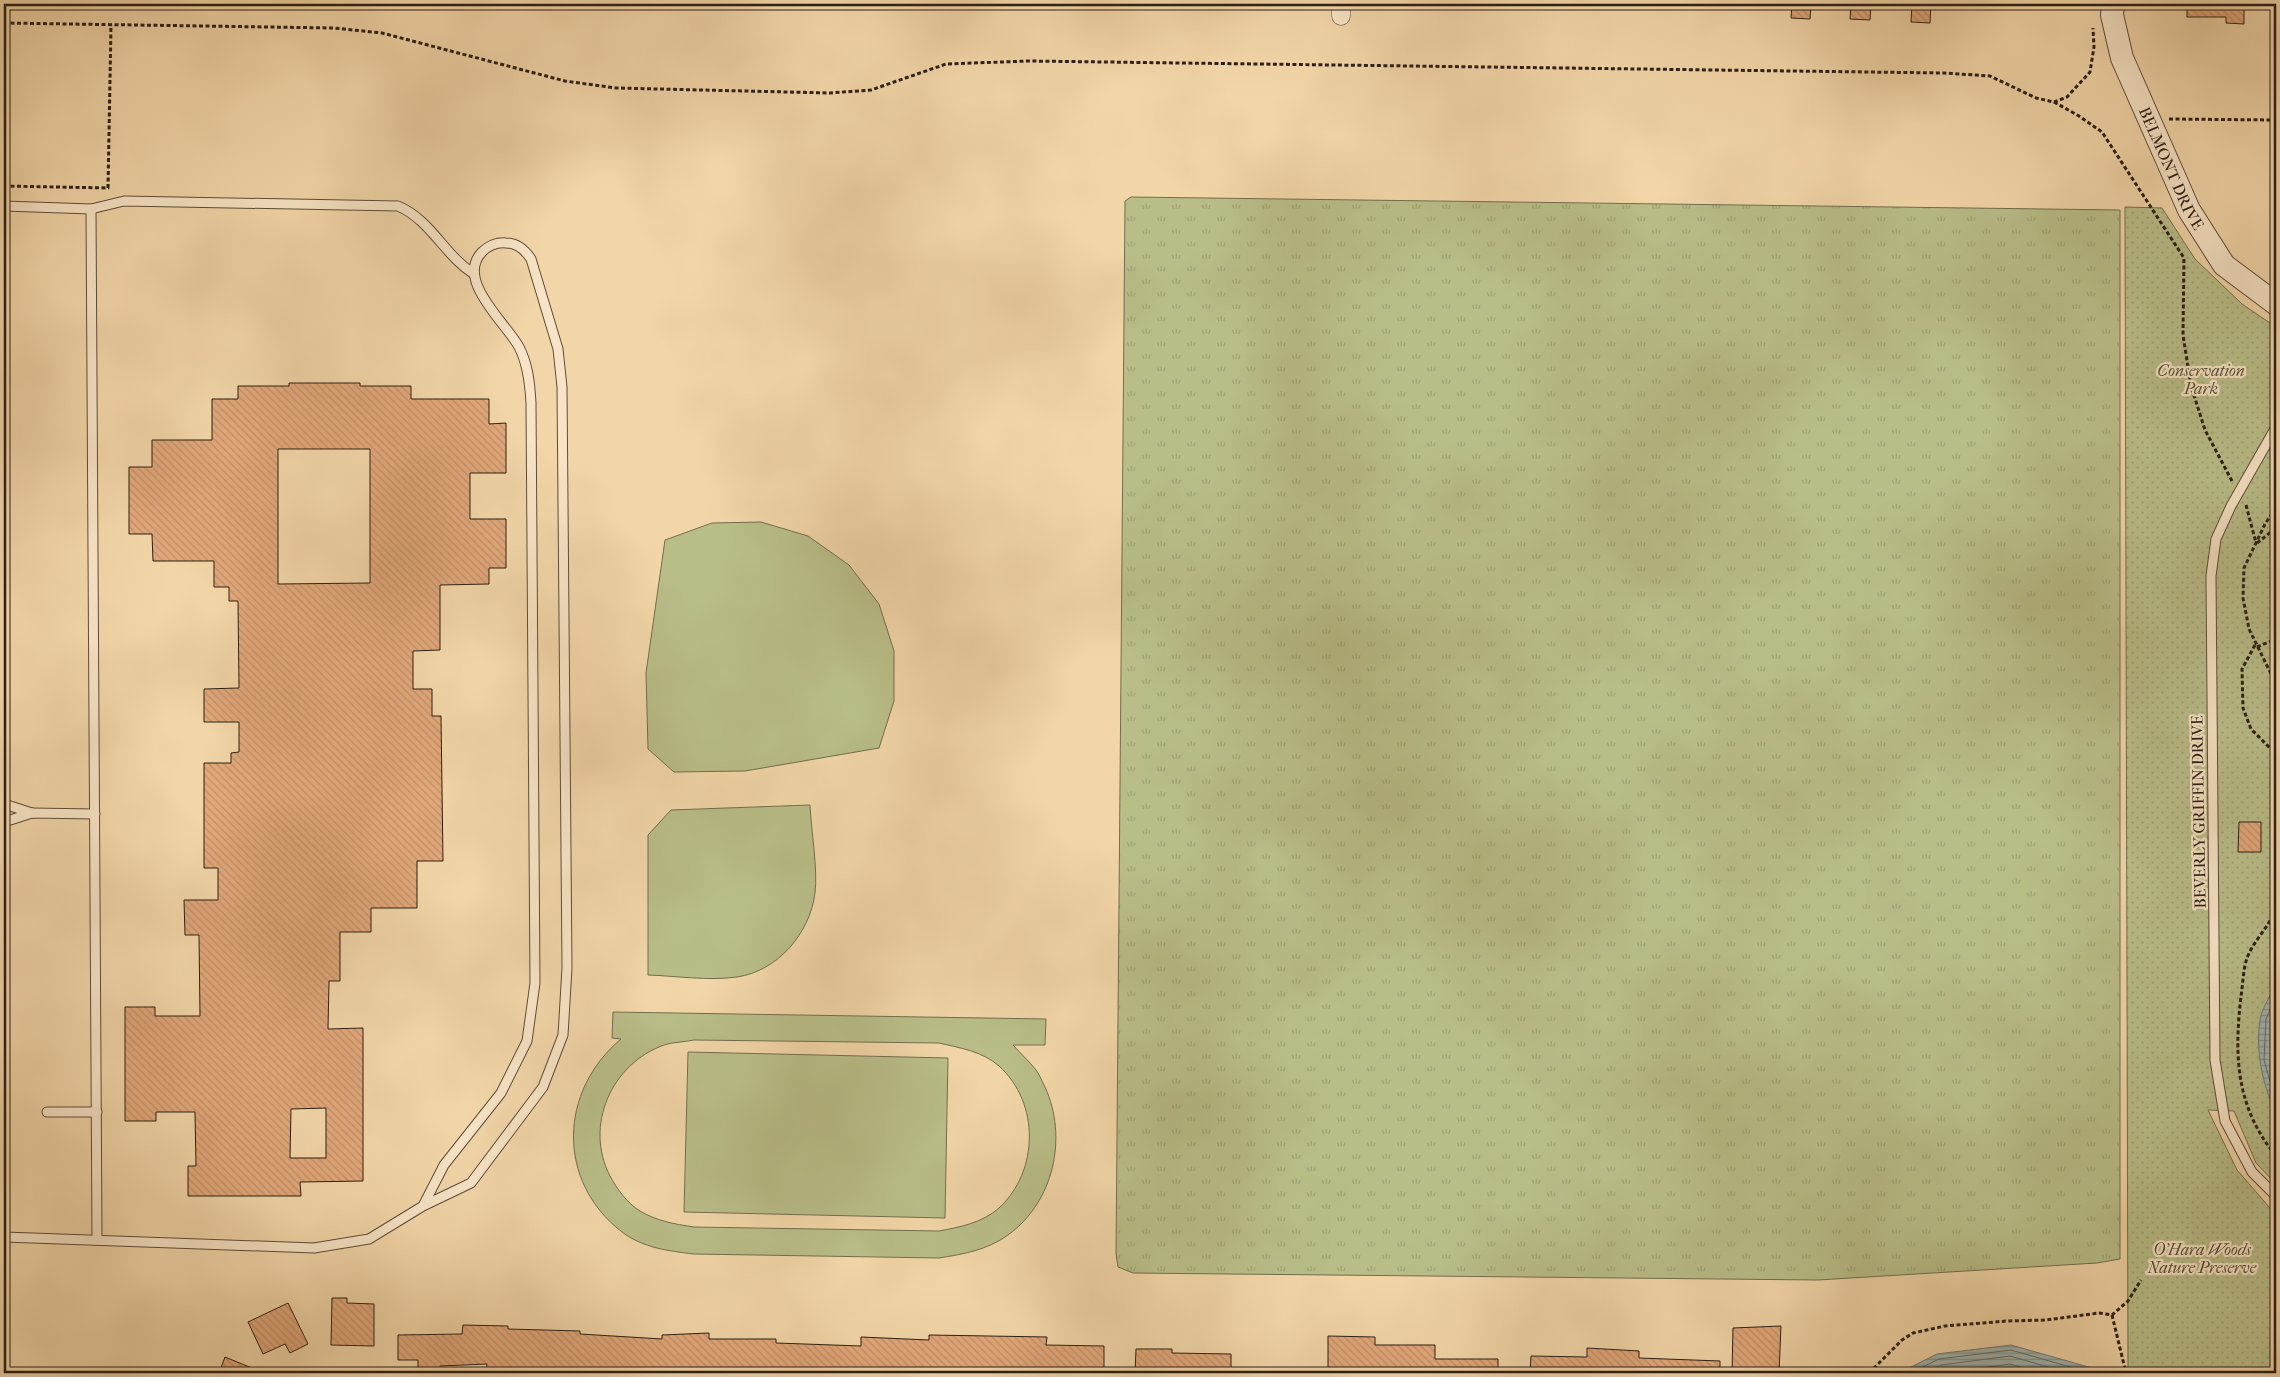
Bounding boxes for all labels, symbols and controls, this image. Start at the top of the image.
street label: BELMONT DRIVE [2135,104,2208,234]
park label: Conservation Park [2157,361,2245,398]
street label: BEVERLY GRIFFIN DRIVE [2187,715,2210,909]
park label: O'Hara Woods Nature Preserve [2147,1240,2257,1277]

